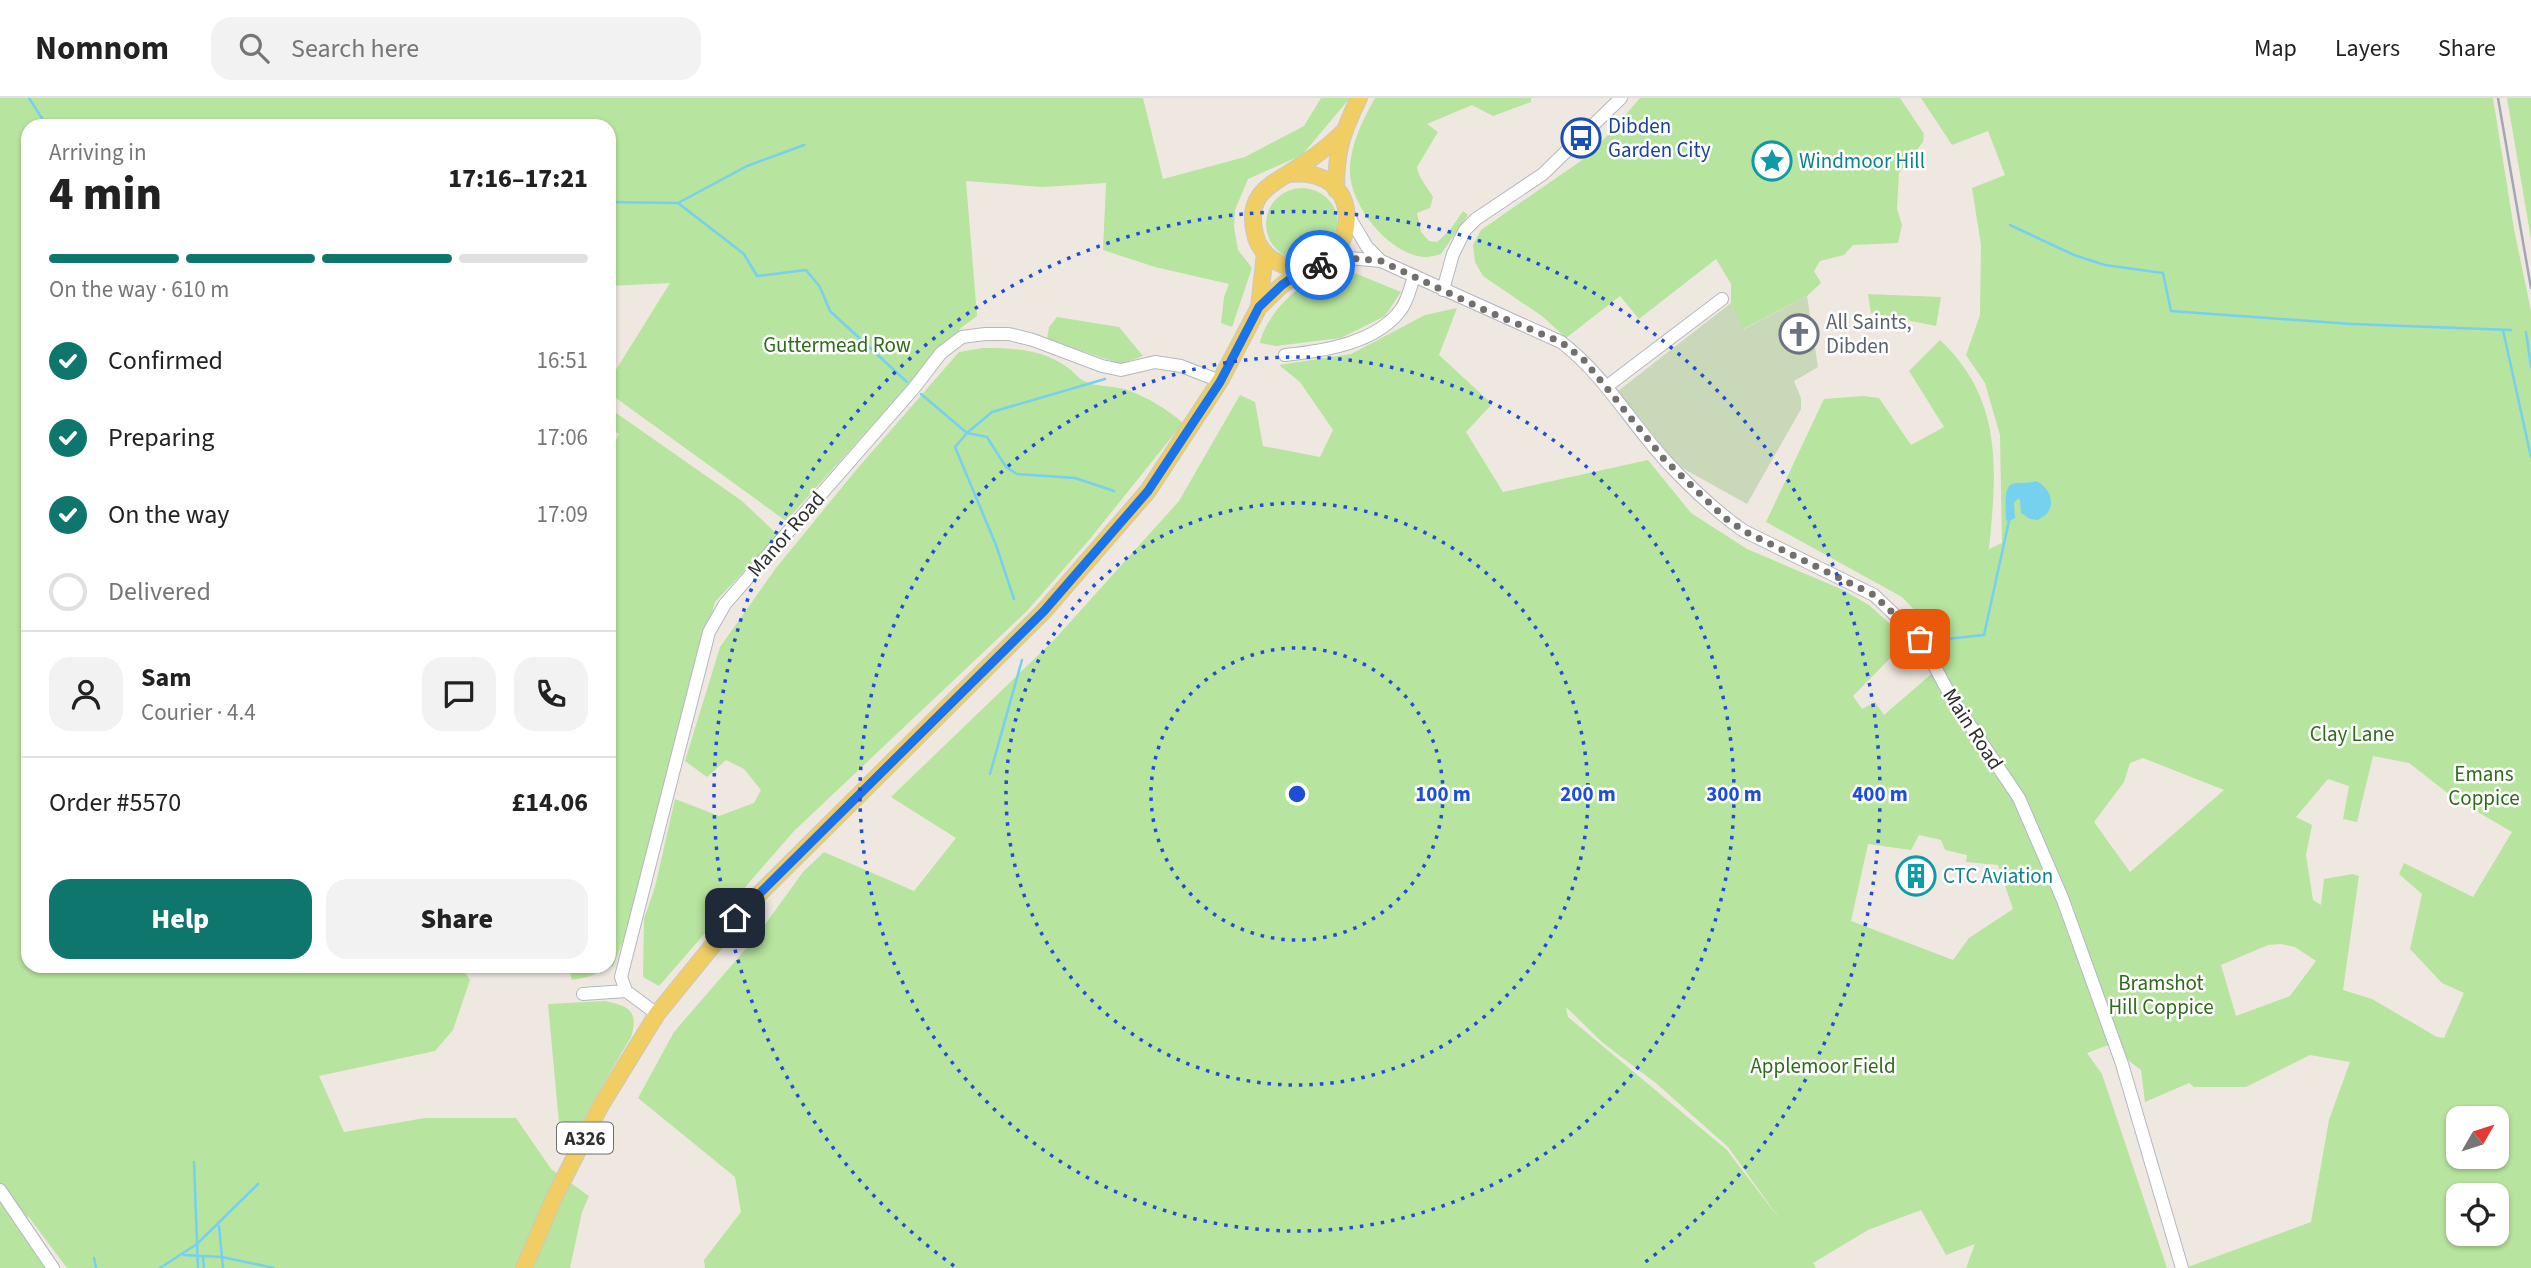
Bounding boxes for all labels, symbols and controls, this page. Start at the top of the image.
search box [211,17,701,80]
text: Nomnom [35,25,169,72]
icon: search [235,29,273,67]
text: Search here [291,30,419,67]
text: Map [2254,31,2297,66]
text: Layers [2335,31,2400,66]
text: Share [2438,31,2496,66]
place label: Dibden Garden City [1608,111,1711,165]
bus stop icon: Dibden Garden City [1560,117,1602,159]
text: Arriving in [49,136,147,169]
place icon: Windmoor Hill [1751,140,1793,182]
place label: Windmoor Hill [1799,146,1925,176]
text: 17:16–17:21 [448,160,588,197]
text: 4 min [49,162,162,227]
courier [1285,230,1355,300]
icon: bike [1301,246,1339,284]
text: On the way · 610 m [49,273,229,306]
place label: All Saints, Dibden [1826,307,1912,361]
church icon: All Saints, Dibden [1778,313,1820,355]
park label: Guttermead Row [763,330,911,360]
icon: check [49,342,87,380]
text: Confirmed [108,342,223,379]
text: 16:51 [537,344,588,377]
icon: check [49,419,87,457]
text: Preparing [108,419,214,456]
text: 17:06 [537,421,588,454]
street label: Manor Road [740,484,832,584]
icon: check [49,496,87,534]
text: On the way [108,496,229,533]
text: 17:09 [537,498,588,531]
text: Delivered [108,573,211,610]
pin [1890,609,1950,669]
icon: bag [1901,620,1939,658]
button: person [49,657,123,731]
button: chat [422,657,496,731]
button: phone [514,657,588,731]
text: Sam [141,659,191,696]
street label: Main Road [1935,682,2011,776]
text: Courier · 4.4 [141,696,256,729]
park label: Clay Lane [2310,719,2394,749]
park label: Emans Coppice [2448,759,2520,813]
text: 100 m [1415,779,1471,809]
text: 200 m [1560,779,1616,809]
text: 300 m [1706,779,1762,809]
text: 400 m [1852,779,1908,809]
centre of rings [1285,782,1309,806]
text: Order #5570 [49,784,181,821]
text: £14.06 [512,784,588,821]
building icon: CTC Aviation [1895,855,1937,897]
place label: CTC Aviation [1943,861,2053,891]
button: Help [49,879,312,959]
button: Share [326,879,588,959]
pin [705,888,765,948]
icon: home [716,899,754,937]
park label: Bramshot Hill Coppice [2108,968,2214,1022]
park label: Applemoor Field [1750,1051,1896,1081]
north arrow [2446,1106,2510,1169]
map controls [2446,1106,2509,1246]
road number: A326 [557,1122,613,1154]
button: locate [2446,1183,2509,1246]

